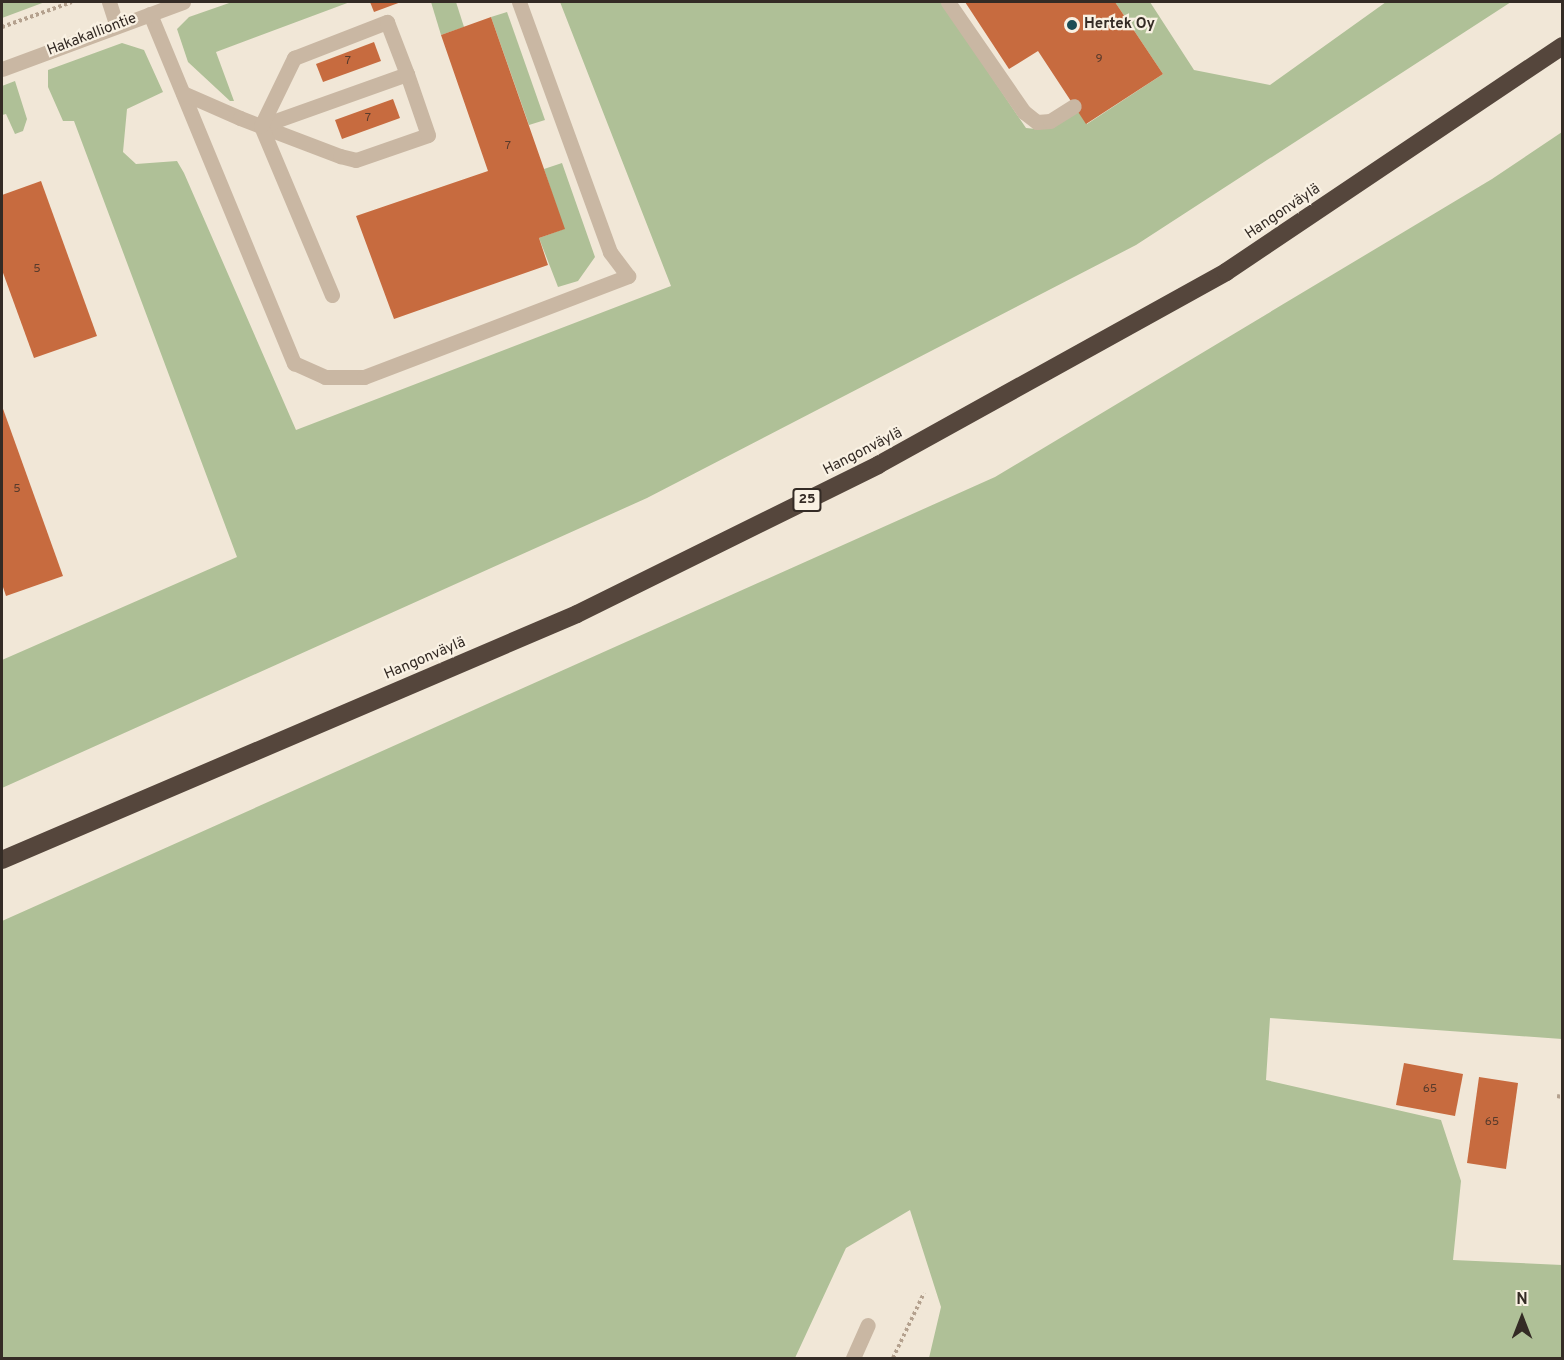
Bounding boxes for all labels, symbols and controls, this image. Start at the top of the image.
street label: Hakakalliontie [45,10,139,60]
place label: Hertek Oy [1084,16,1155,34]
marker: Hertek Oy [1065,18,1079,32]
house number: 9 [1095,53,1103,67]
house number: 7 [345,55,351,69]
house number: 7 [365,112,371,126]
house number: 7 [505,140,511,154]
street label: Hangonväylä [1242,180,1324,244]
house number: 5 [33,263,41,277]
street label: Hangonväylä [820,424,906,480]
house number: 5 [13,483,21,497]
road number: 25 [792,489,822,511]
street label: Hangonväylä [382,634,468,684]
house number: 65 [1423,1083,1437,1097]
house number: 65 [1485,1116,1499,1130]
north arrow [1492,1288,1552,1348]
text: N [1516,1290,1528,1310]

